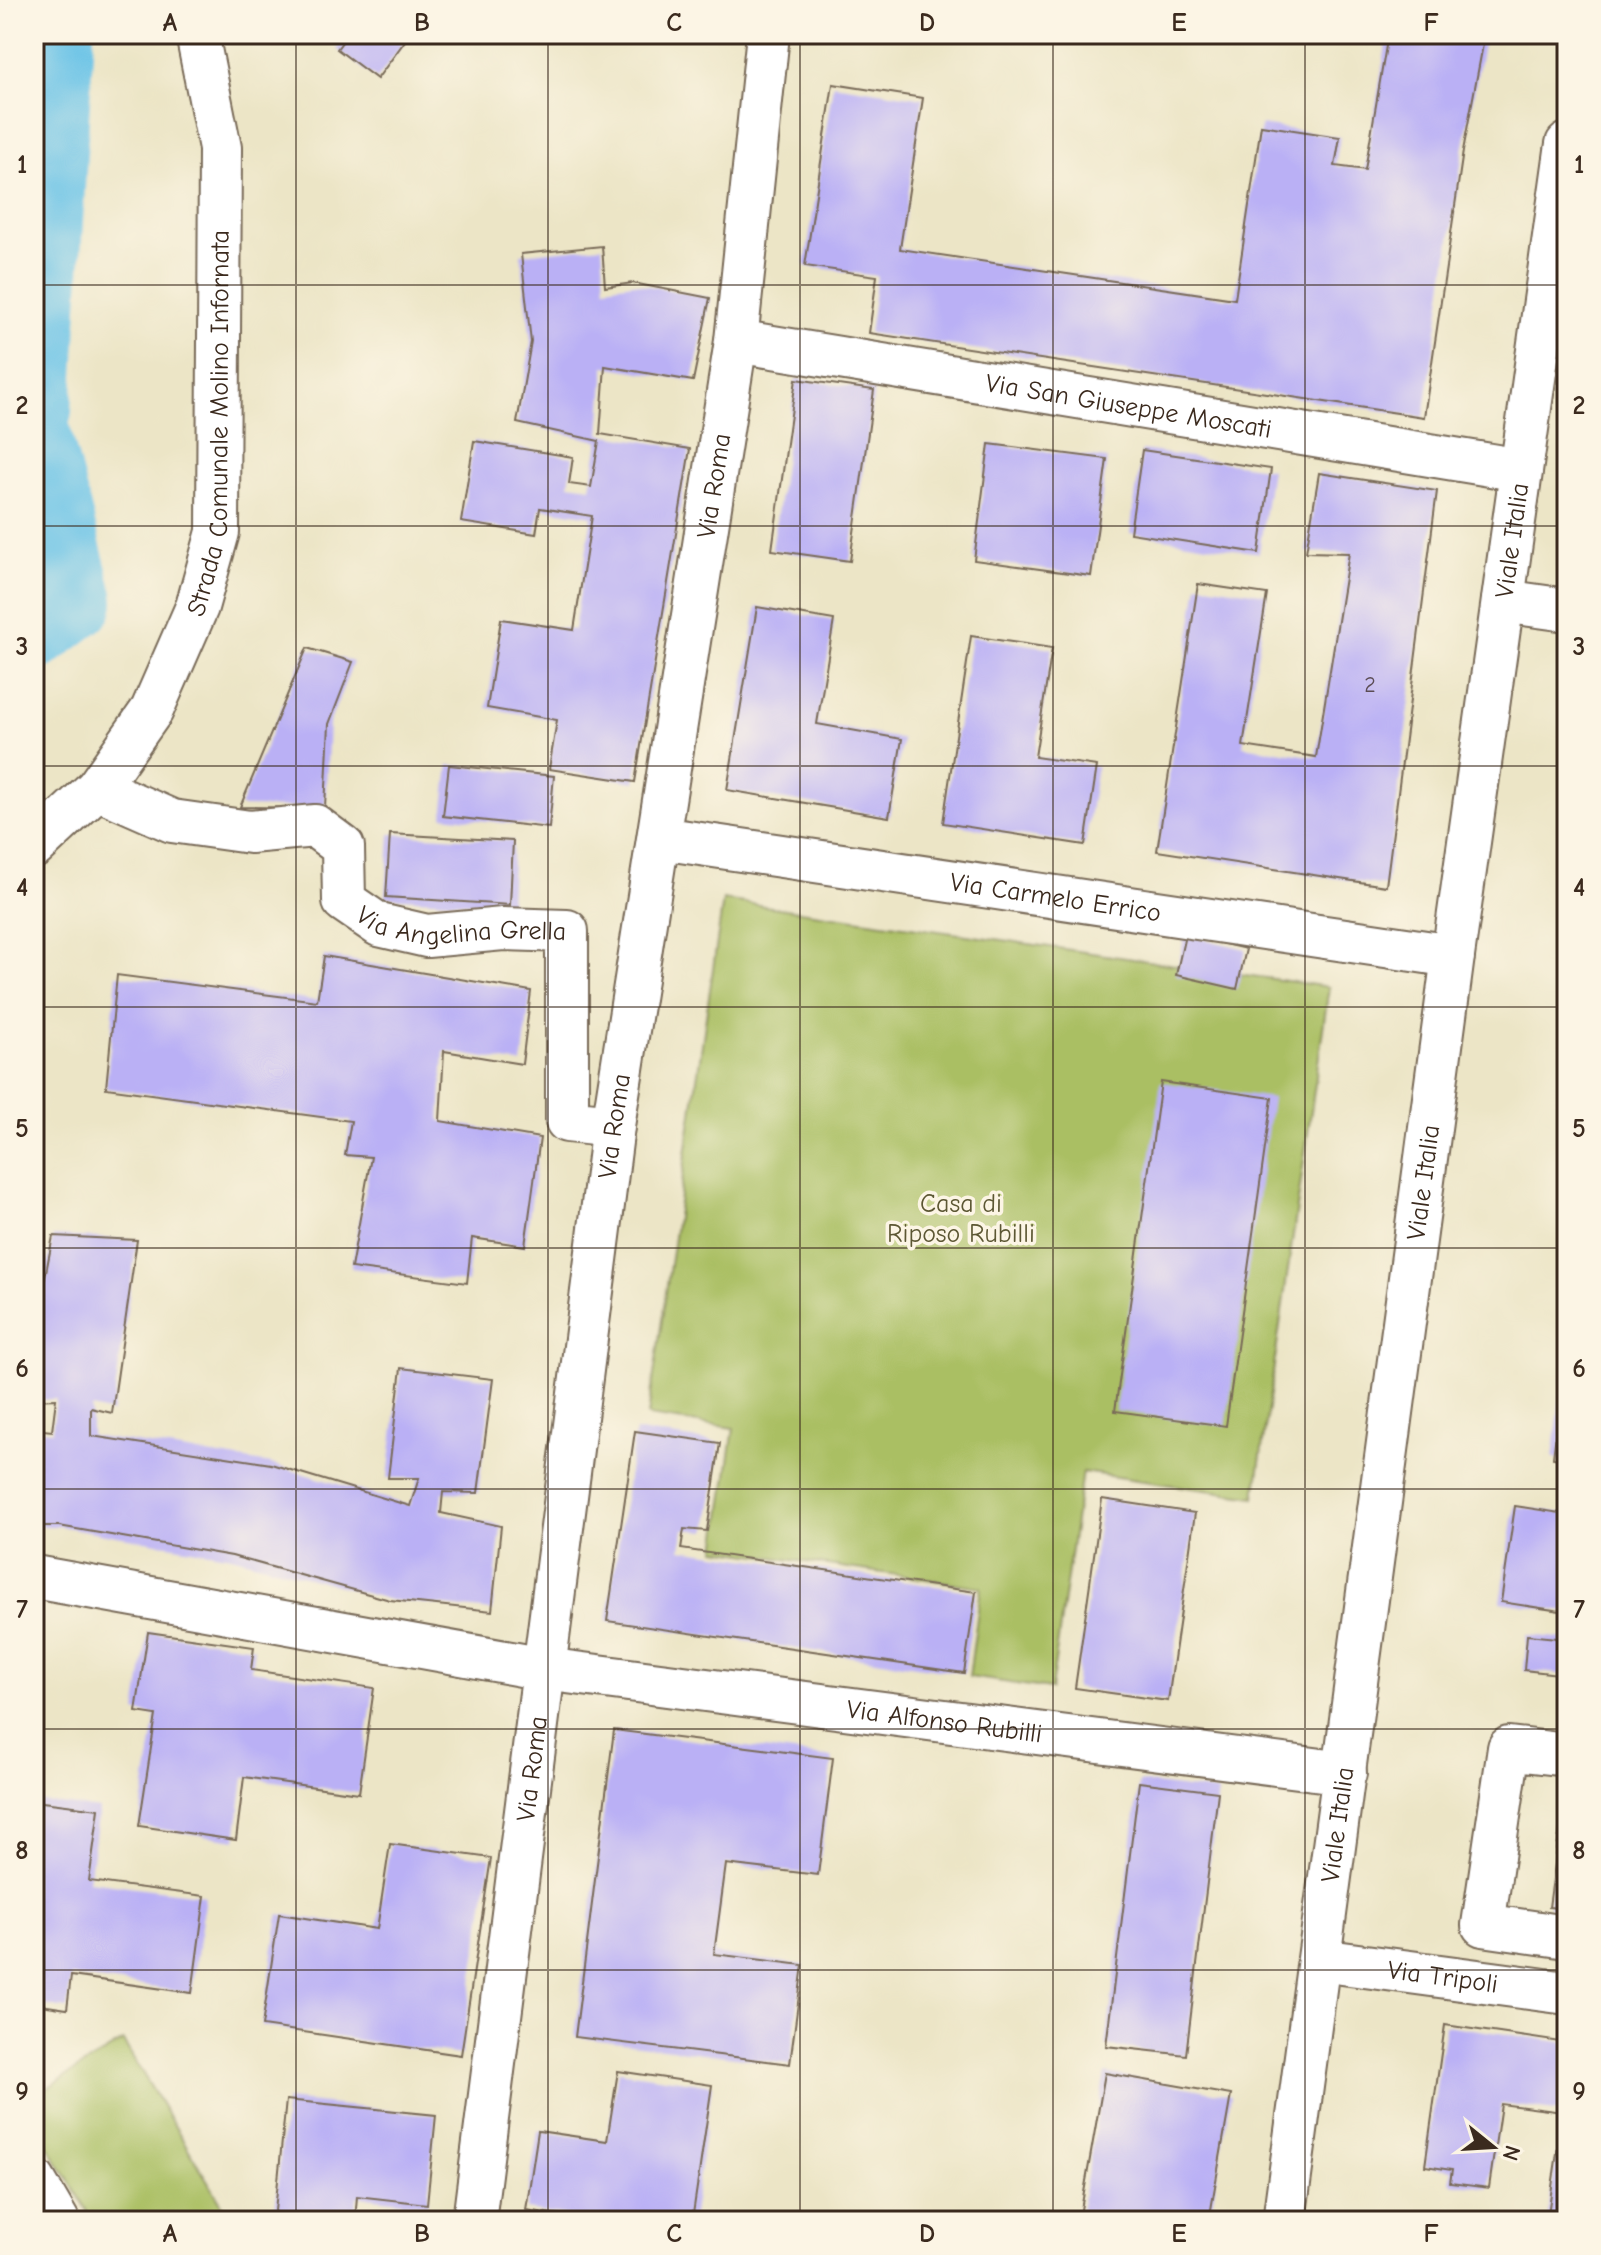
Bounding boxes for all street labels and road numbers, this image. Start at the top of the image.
street label: Strada Comunale Molino Infornata [181,230,236,621]
street label: Via San Giuseppe Moscati [983,368,1274,445]
street label: Via Roma [691,431,737,540]
street label: Viale Italia [1489,481,1535,600]
street label: Via Carmelo Errico [948,867,1163,928]
street label: Via Angelina Grella [350,900,567,952]
street label: Via Roma [592,1071,637,1180]
street label: Viale Italia [1401,1123,1446,1242]
street label: Via Alfonso Rubilli [845,1694,1044,1750]
street label: Via Roma [511,1714,554,1823]
street label: Viale Italia [1315,1765,1361,1884]
street label: Via Tripoli [1386,1955,1500,2000]

